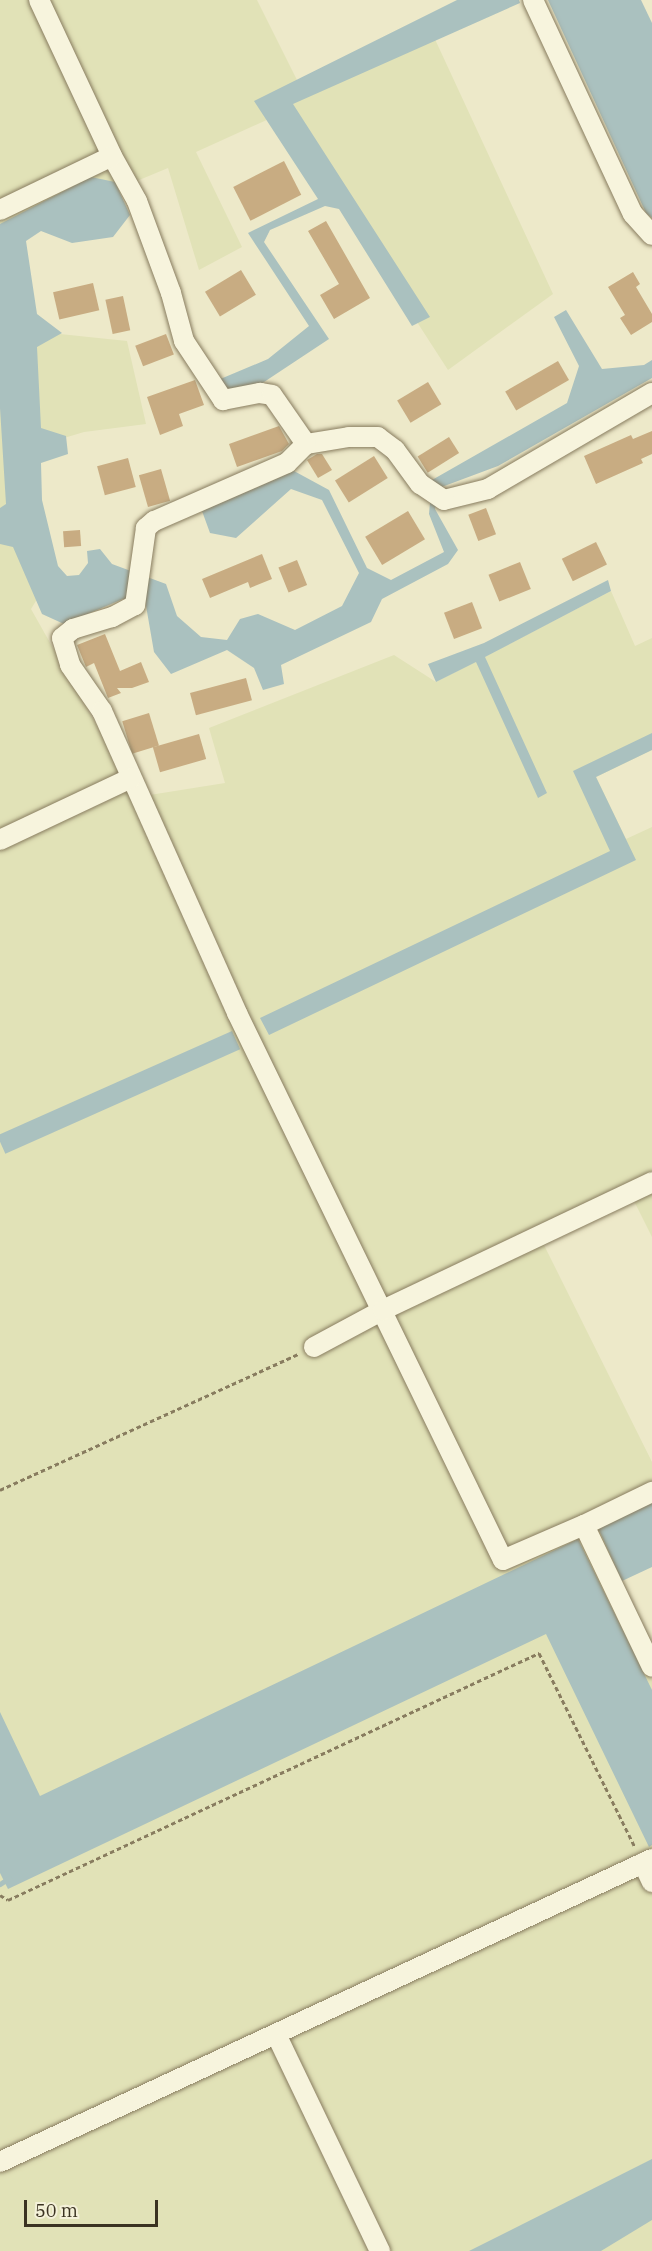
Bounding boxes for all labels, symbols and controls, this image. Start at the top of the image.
scale bar [27,2188,160,2226]
text: 50 m [35,2199,78,2222]

